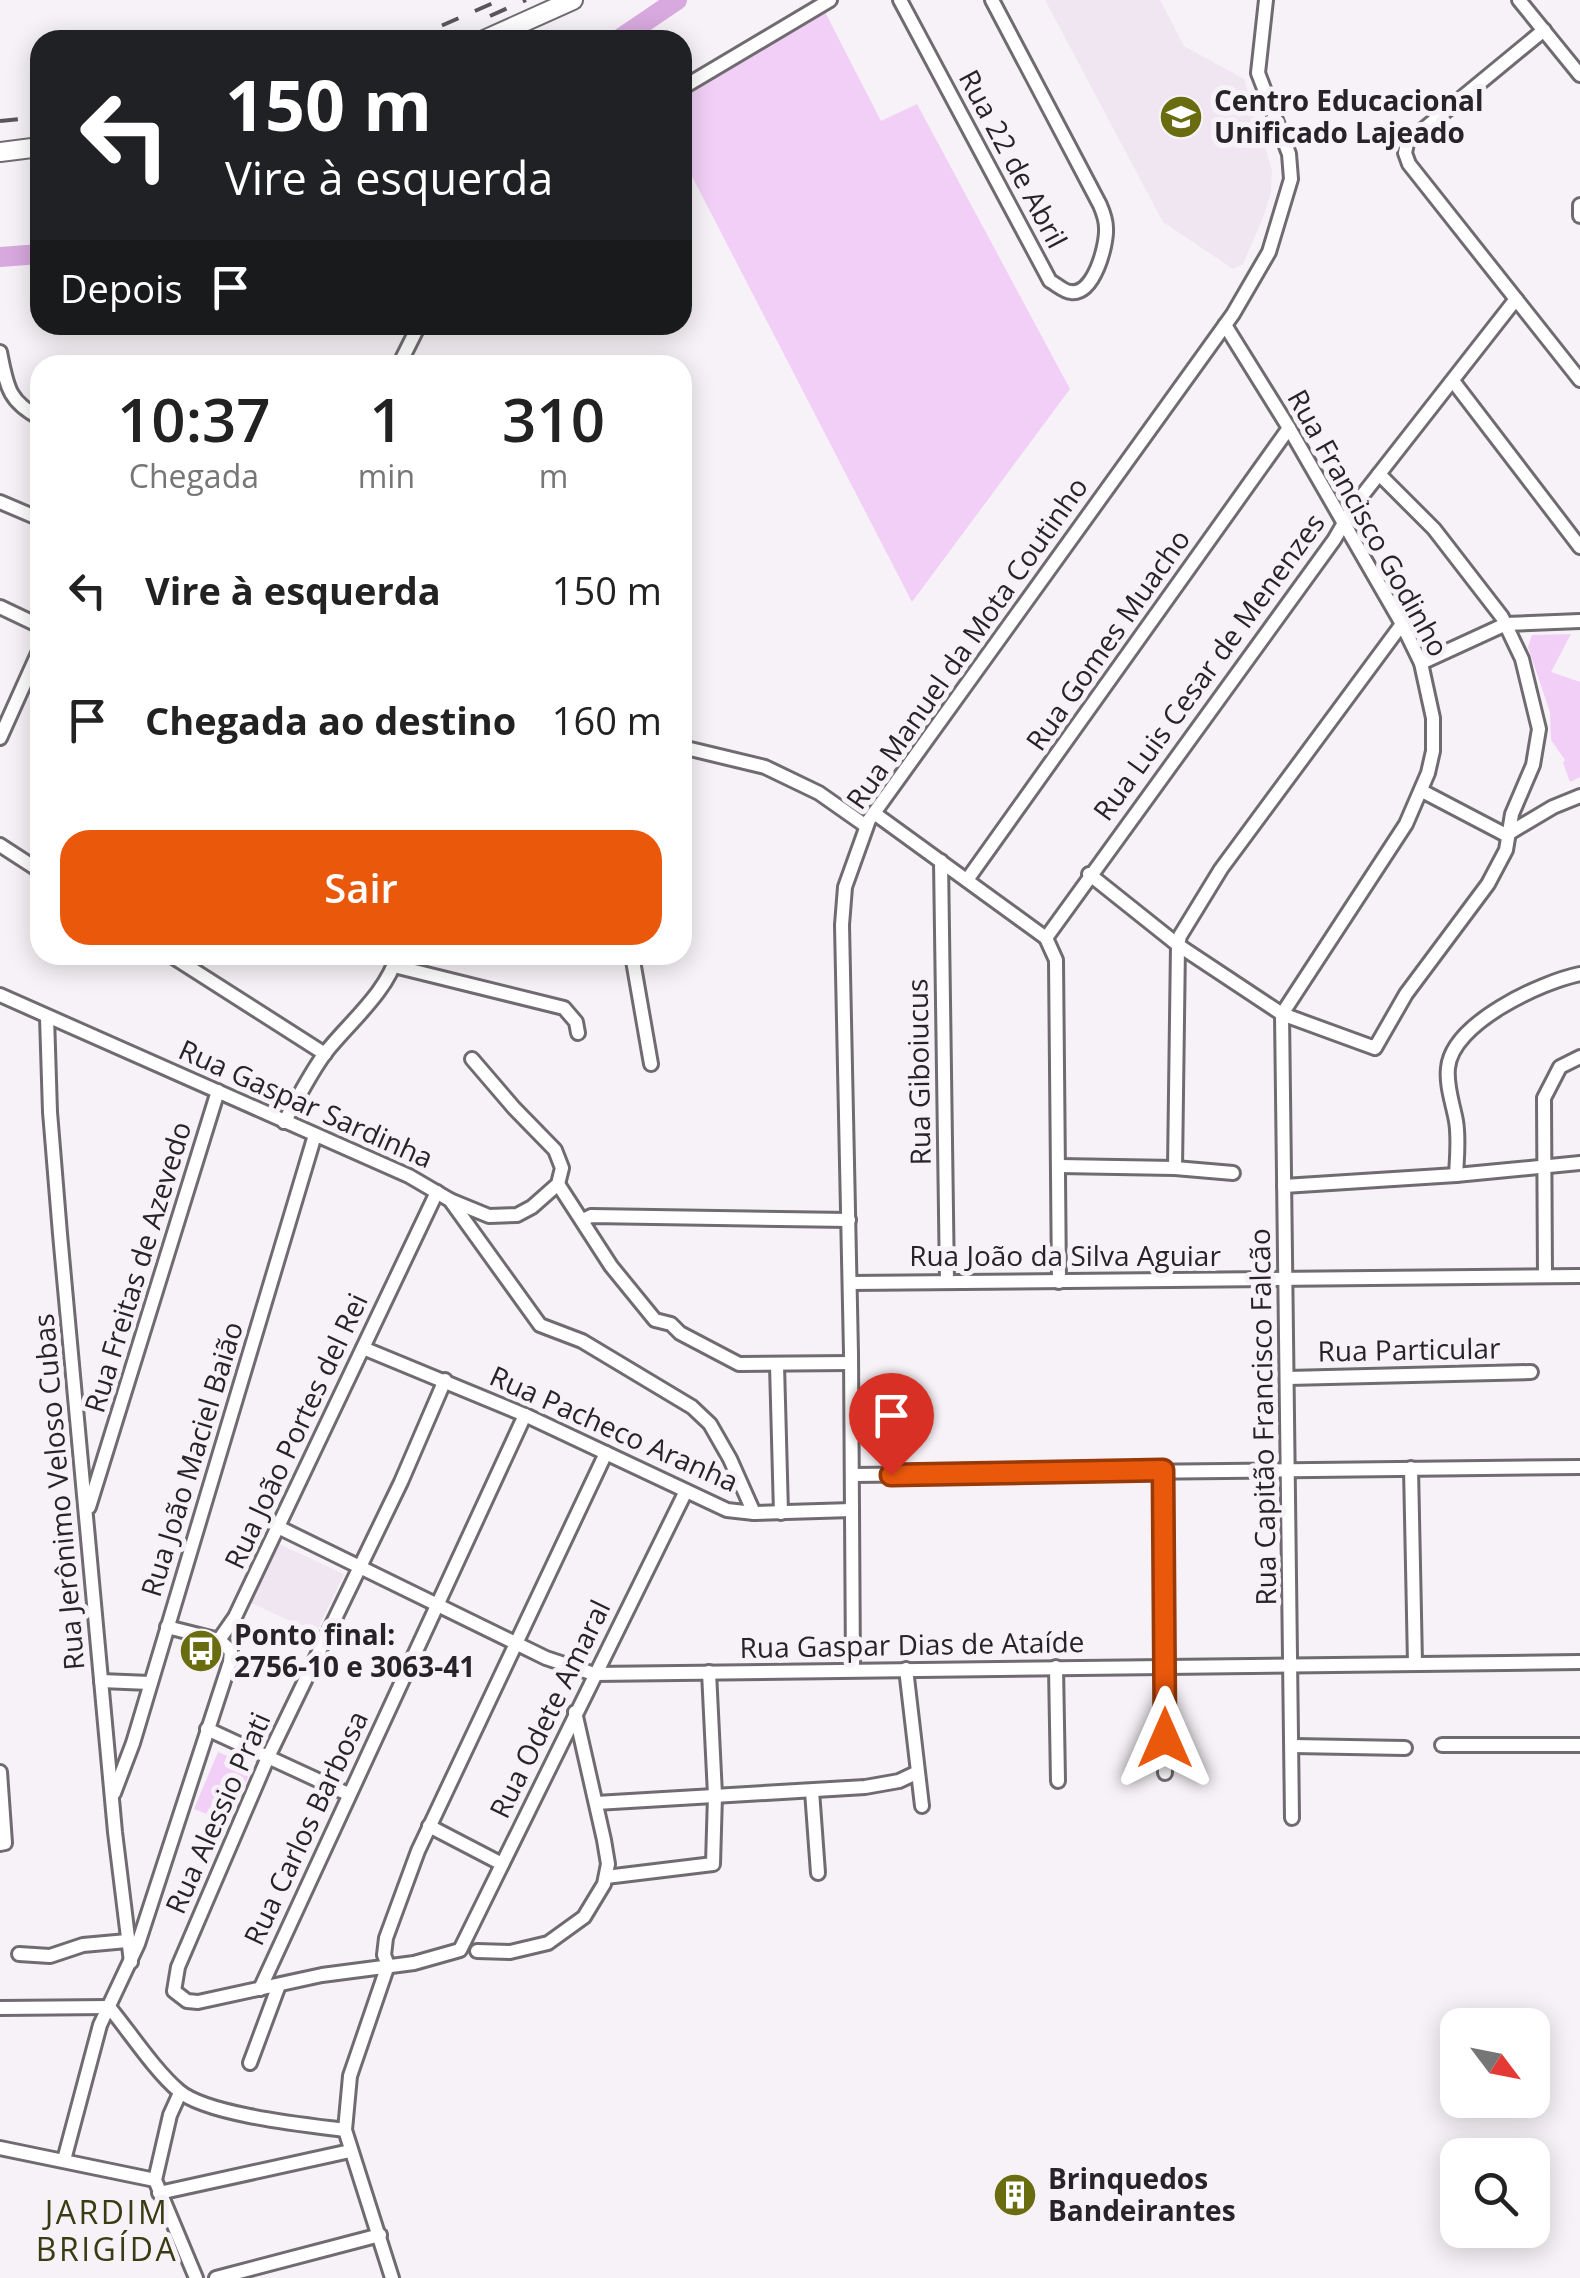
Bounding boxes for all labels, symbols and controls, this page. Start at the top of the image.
text: 150 m [225,56,432,152]
street label: Rua 22 de Abril [951,63,1077,254]
icon: left [60,70,190,200]
place label: Centro Educacional Unificado Lajeado [1214,81,1484,151]
school or university icon: Centro Educacional Unificado Lajeado [1158,94,1204,140]
text: Vire à esquerda [225,147,553,208]
icon: arrive [203,260,258,315]
text: Depois [60,262,183,314]
text: 10:37 [117,378,271,460]
text: 1 [369,378,404,460]
text: 310 [502,378,605,460]
street label: Rua Francisco Godinho [1280,382,1458,663]
text: Chegada [129,454,259,497]
text: min [358,454,415,497]
text: m [539,454,568,497]
street label: Rua Manuel da Mota Coutinho [837,469,1096,816]
street label: Rua Luis Cesar de Menenzes [1084,505,1333,828]
street label: Rua Gomes Muacho [1016,521,1198,758]
icon: left [60,563,115,618]
text: Vire à esquerda [145,564,441,616]
text: 150 m [552,564,662,616]
icon: arrive [60,693,115,748]
text: Chegada ao destino [145,694,516,746]
text: 160 m [552,694,662,746]
button: Sair [60,830,662,945]
street label: Rua Giboiucus [897,978,939,1166]
street label: Rua Gaspar Sardinha [173,1030,439,1176]
street label: Rua Freitas de Azevedo [75,1117,199,1417]
street label: Rua Capitão Francisco Falcão [1240,1228,1284,1606]
street label: Rua João da Silva Aguiar [909,1236,1221,1274]
street label: Rua João Portes del Rei [214,1287,376,1575]
street label: Rua Jerônimo Veloso Cubas [23,1312,93,1672]
street label: Rua João Maciel Baião [131,1317,251,1601]
street label: Rua Particular [1317,1328,1501,1370]
street label: Rua Pacheco Aranha [484,1356,745,1500]
pin [849,1373,934,1476]
icon: arrive [864,1388,919,1443]
street label: Rua Odete Amaral [480,1593,618,1824]
place label: Ponto final: 2756-10 e 3063-41 [234,1615,475,1685]
street label: Rua Gaspar Dias de Ataíde [739,1622,1085,1666]
bus stop icon: Ponto final: 2756-10 e 3063-41 [178,1628,224,1674]
position arrow [1113,1686,1217,1790]
street label: Rua Carlos Barbosa [234,1704,376,1951]
street label: Rua Alessio Prati [156,1706,278,1919]
north arrow [1440,2008,1550,2118]
map controls [1440,2008,1550,2248]
button: search [1440,2138,1550,2248]
place label: Brinquedos Bandeirantes [1048,2159,1236,2229]
building icon: Brinquedos Bandeirantes [992,2172,1038,2218]
district label: JARDIM BRIGÍDA [36,2190,178,2270]

